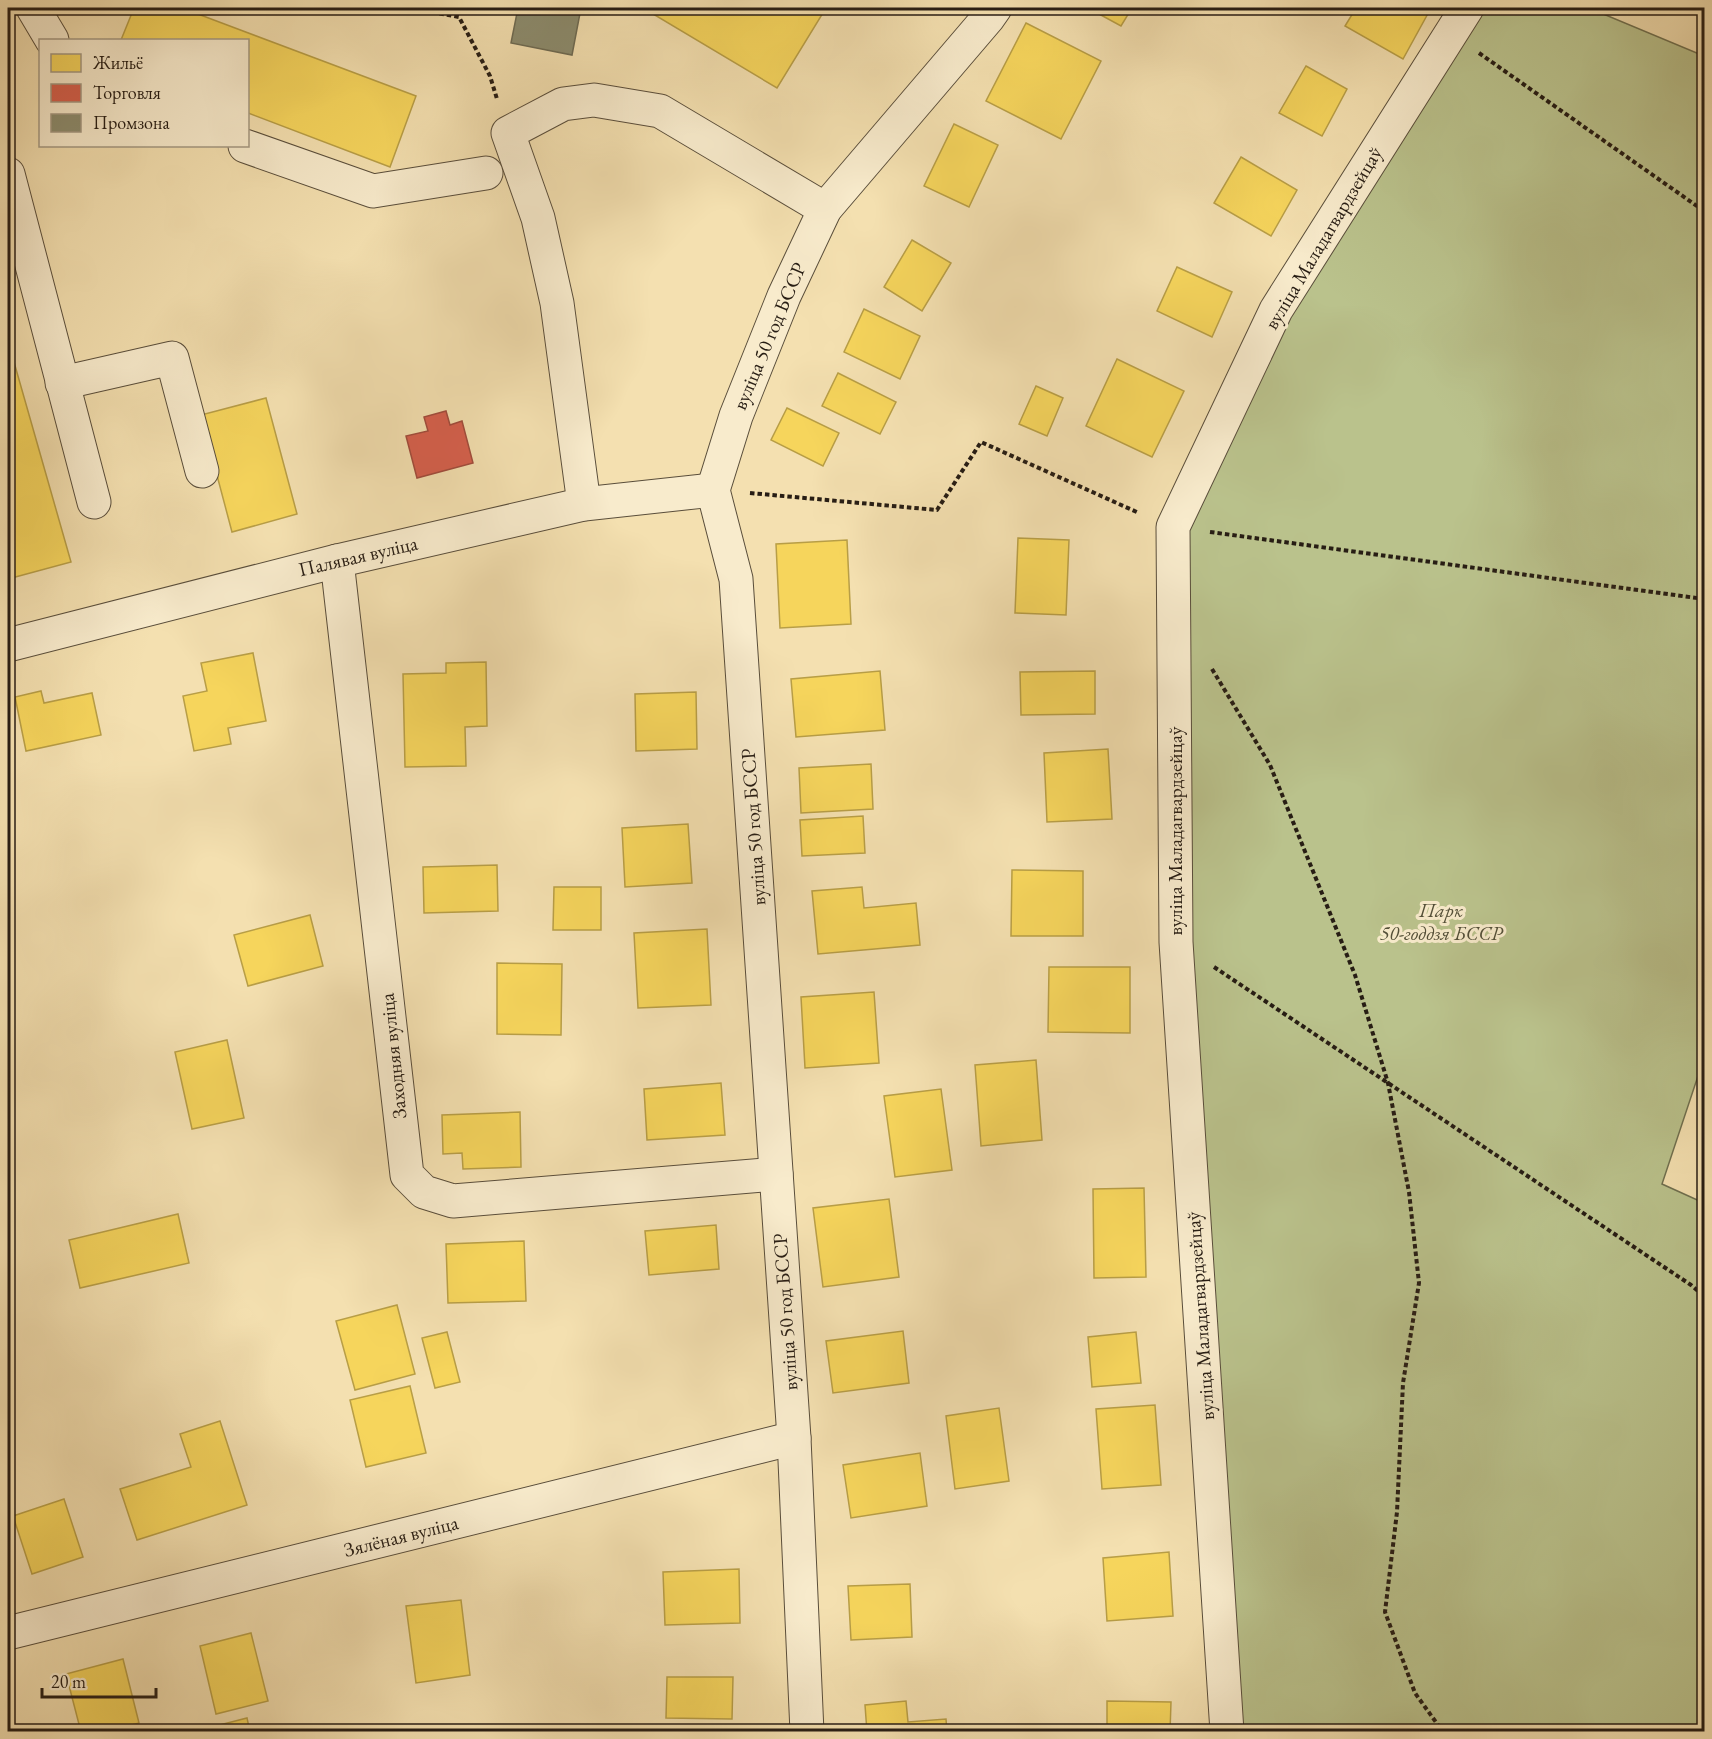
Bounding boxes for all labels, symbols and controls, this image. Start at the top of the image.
legend [39,39,249,147]
text: Жильё [92,51,143,74]
text: Торговля [93,81,161,104]
text: Промзона [93,111,170,134]
street label: вуліца Маладагвардзейцаў [1258,142,1388,334]
street label: вуліца 50 год БССР [726,258,812,414]
street label: Палявая вуліца [296,530,420,582]
street label: вуліца Маладагвардзейцаў [1162,726,1188,935]
street label: вуліца 50 год БССР [735,748,771,906]
park label: Парк 50-годдзя БССР [1380,897,1504,946]
street label: Заходняя вуліца [373,992,413,1120]
street label: вуліца Маладагвардзейцаў [1180,1211,1220,1421]
street label: вуліца 50 год БССР [767,1233,803,1391]
street label: Зялёная вуліца [341,1509,461,1563]
scale bar [42,1661,156,1699]
text: 20 m [51,1670,86,1693]

